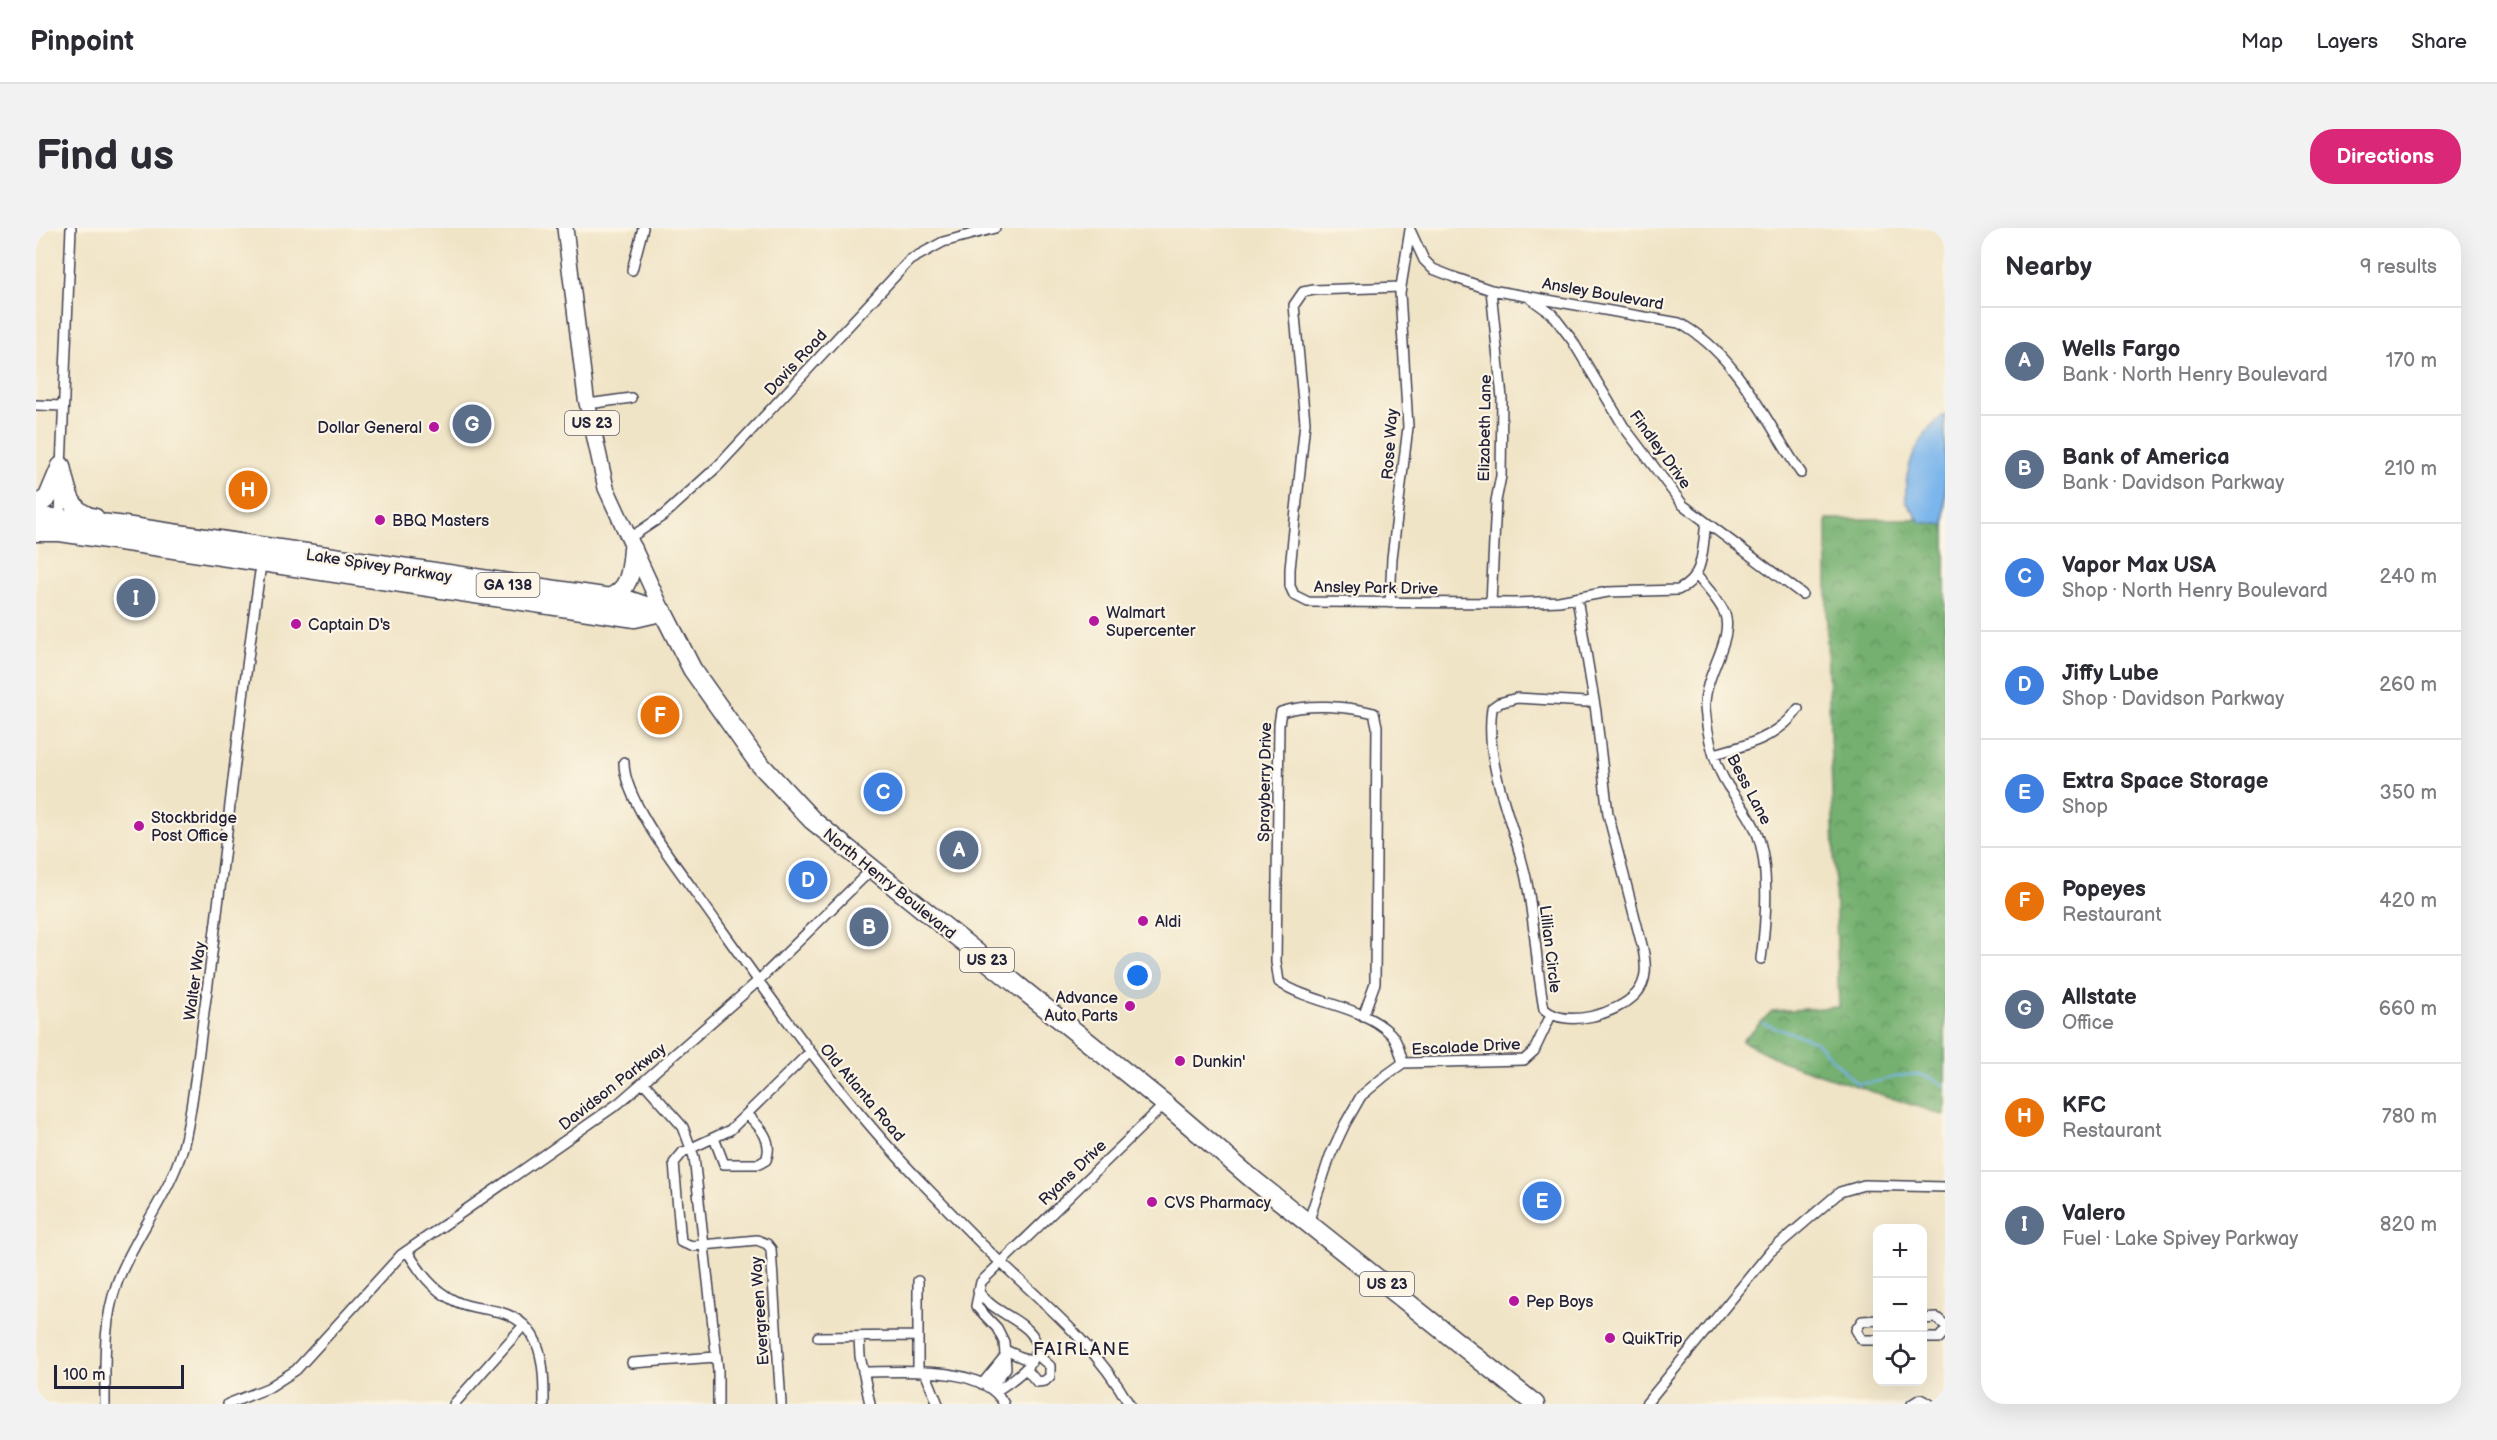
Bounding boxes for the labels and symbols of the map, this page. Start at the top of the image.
street label: Ansley Boulevard [1541,274,1665,315]
street label: Davis Road [761,326,831,400]
street label: Elizabeth Lane [1475,374,1496,482]
pin: G [452,402,492,446]
street label: Rose Way [1379,407,1403,480]
street label: Findley Drive [1625,407,1695,493]
road number: US 23 [565,411,619,435]
place label: Dollar General [317,419,422,438]
marker: Dollar General [427,420,441,434]
pin: H [228,468,268,512]
place label: BBQ Masters [392,512,489,531]
marker: BBQ Masters [373,513,387,527]
street label: Lake Spivey Parkway [305,546,454,588]
road number: GA 138 [476,573,540,597]
pin: I [116,576,156,620]
street label: Ansley Park Drive [1314,578,1439,599]
place label: Walmart Supercenter [1106,604,1196,641]
marker: Walmart Supercenter [1087,614,1101,628]
place label: Captain D's [308,616,390,635]
marker: Captain D's [289,617,303,631]
pin: F [640,692,680,738]
street label: Sprayberry Drive [1255,722,1276,842]
street label: Bess Lane [1722,751,1775,829]
pin: C [864,770,902,814]
place label: Stockbridge Post Office [151,809,238,846]
marker: Stockbridge Post Office [132,819,146,833]
street label: North Henry Boulevard [819,823,961,943]
pin: A [940,828,978,872]
pin: D [788,858,828,902]
pin: B [850,904,888,950]
street label: Lillian Circle [1535,904,1564,995]
place label: Aldi [1155,913,1181,932]
marker: Aldi [1136,914,1150,928]
street label: Walter Way [181,940,211,1022]
road number: US 23 [960,948,1014,972]
your location [1123,961,1152,990]
place label: Advance Auto Parts [1045,989,1119,1026]
marker: Advance Auto Parts [1123,999,1137,1013]
street label: Escalade Drive [1411,1035,1522,1060]
street label: Davidson Parkway [556,1039,671,1135]
street label: Old Atlanta Road [815,1040,908,1146]
place label: Dunkin' [1192,1053,1245,1072]
marker: Dunkin' [1173,1054,1187,1068]
street label: Ryans Drive [1035,1136,1111,1210]
pin: E [1522,1178,1562,1224]
place label: CVS Pharmacy [1164,1194,1272,1213]
marker: CVS Pharmacy [1145,1195,1159,1209]
street label: Evergreen Way [747,1255,774,1366]
road number: US 23 [1360,1272,1414,1296]
place label: Pep Boys [1526,1293,1593,1312]
marker: Pep Boys [1507,1294,1521,1308]
place label: QuikTrip [1622,1330,1683,1349]
marker: QuikTrip [1603,1331,1617,1345]
district label: FAIRLANE [1033,1339,1131,1360]
scale bar [54,1362,184,1390]

